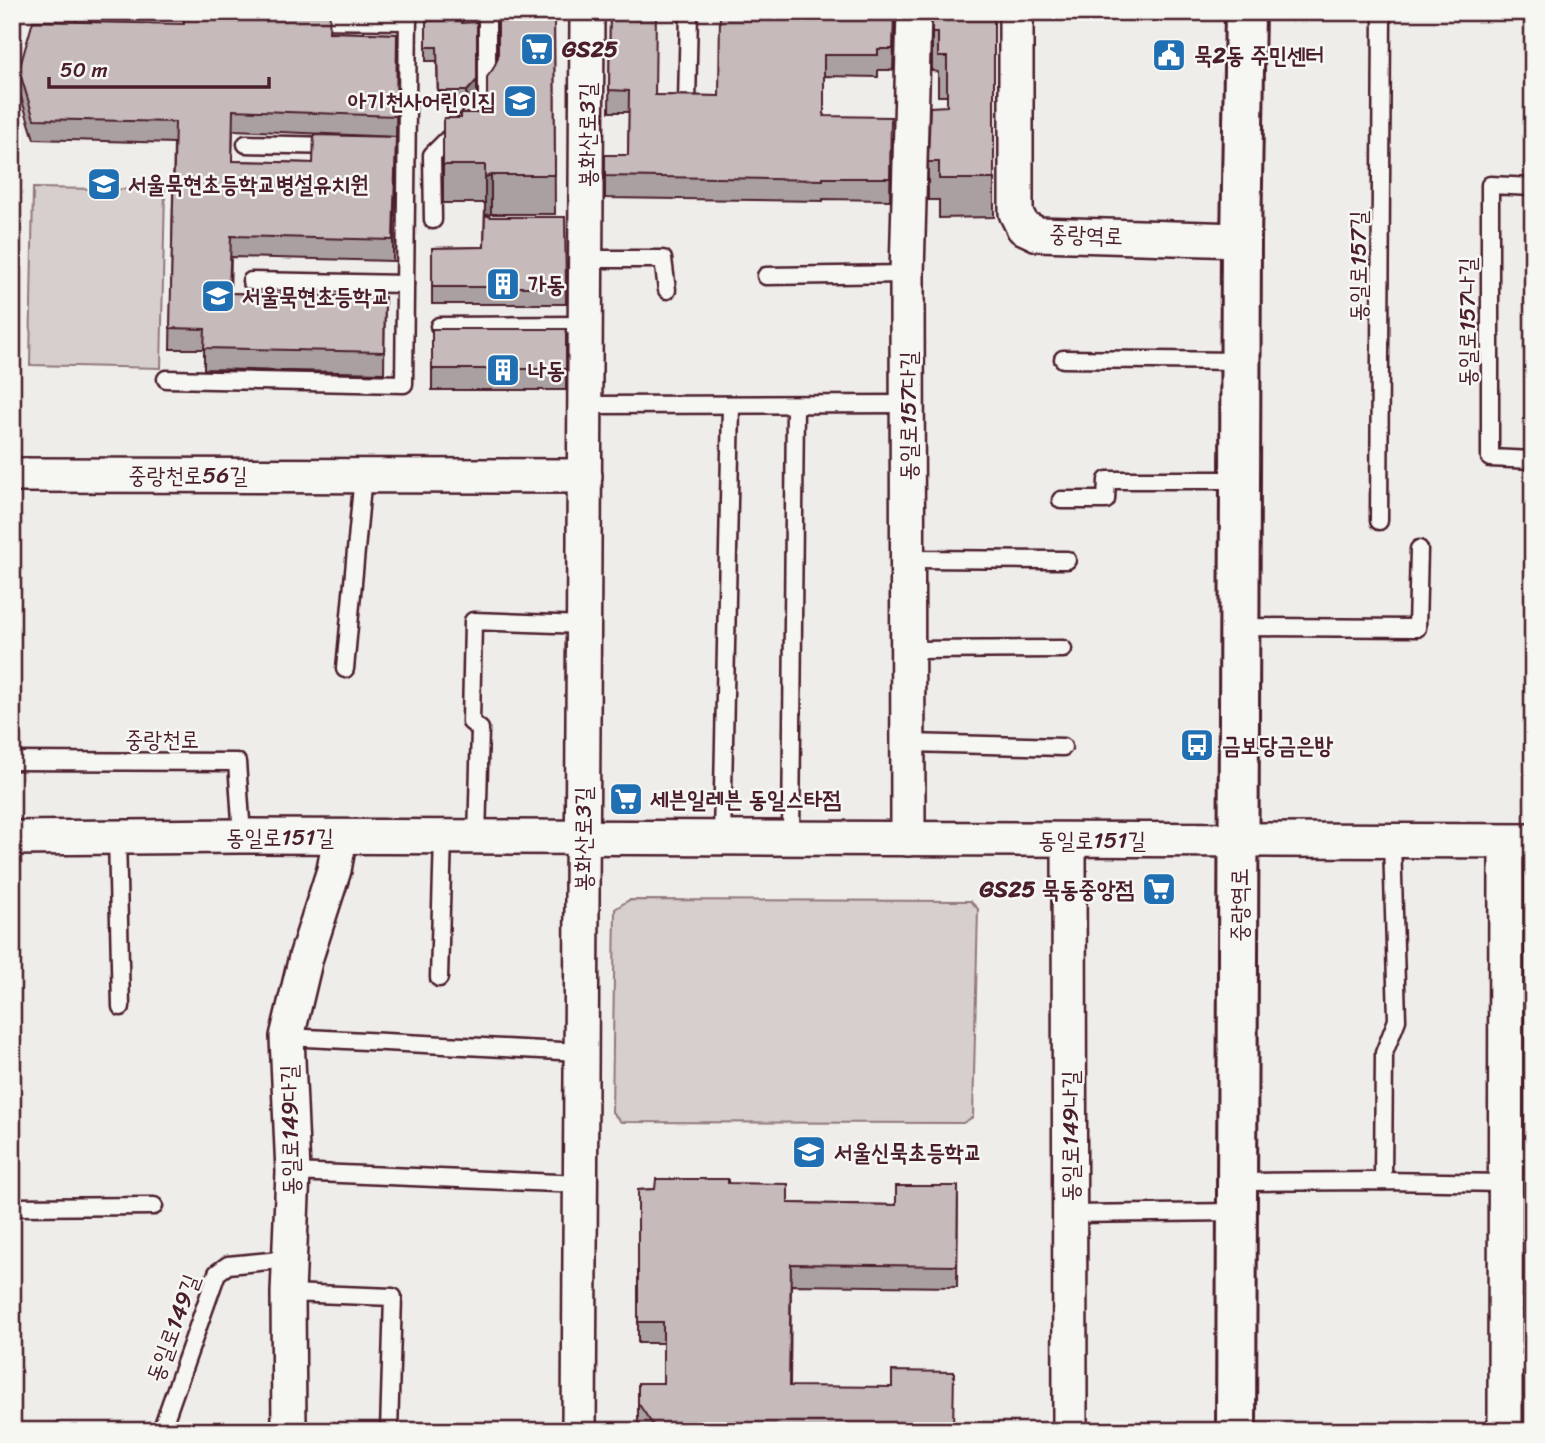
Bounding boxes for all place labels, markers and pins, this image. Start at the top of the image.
place label: GS25 [561,29,618,70]
supermarket icon: GS25 [518,30,556,68]
place label: 묵2동 주민센터 [1194,35,1324,76]
public building icon: 묵2동 주민센터 [1150,36,1188,74]
place label: 아기천사어린이집 [348,81,496,122]
school or university icon: 아기천사어린이집 [501,82,539,120]
place label: 서울묵현초등학교병설유치원 [128,164,369,205]
school or university icon: 서울묵현초등학교병설유치원 [85,165,123,203]
place label: 가동 [528,264,565,305]
building icon: 가동 [484,265,522,303]
place label: 서울묵현초등학교 [242,276,390,317]
school or university icon: 서울묵현초등학교 [199,277,237,315]
place label: 나동 [528,350,565,391]
building icon: 나동 [484,351,522,389]
place label: 금보당금은방 [1222,725,1334,766]
bus stop icon: 금보당금은방 [1178,726,1216,764]
place label: 세븐일레븐 동일스타점 [650,779,842,820]
supermarket icon: 세븐일레븐 동일스타점 [607,780,645,818]
place label: GS25 묵동중앙점 [978,869,1134,910]
supermarket icon: GS25 묵동중앙점 [1140,870,1178,908]
place label: 서울신묵초등학교 [834,1132,982,1173]
school or university icon: 서울신묵초등학교 [790,1133,828,1171]

